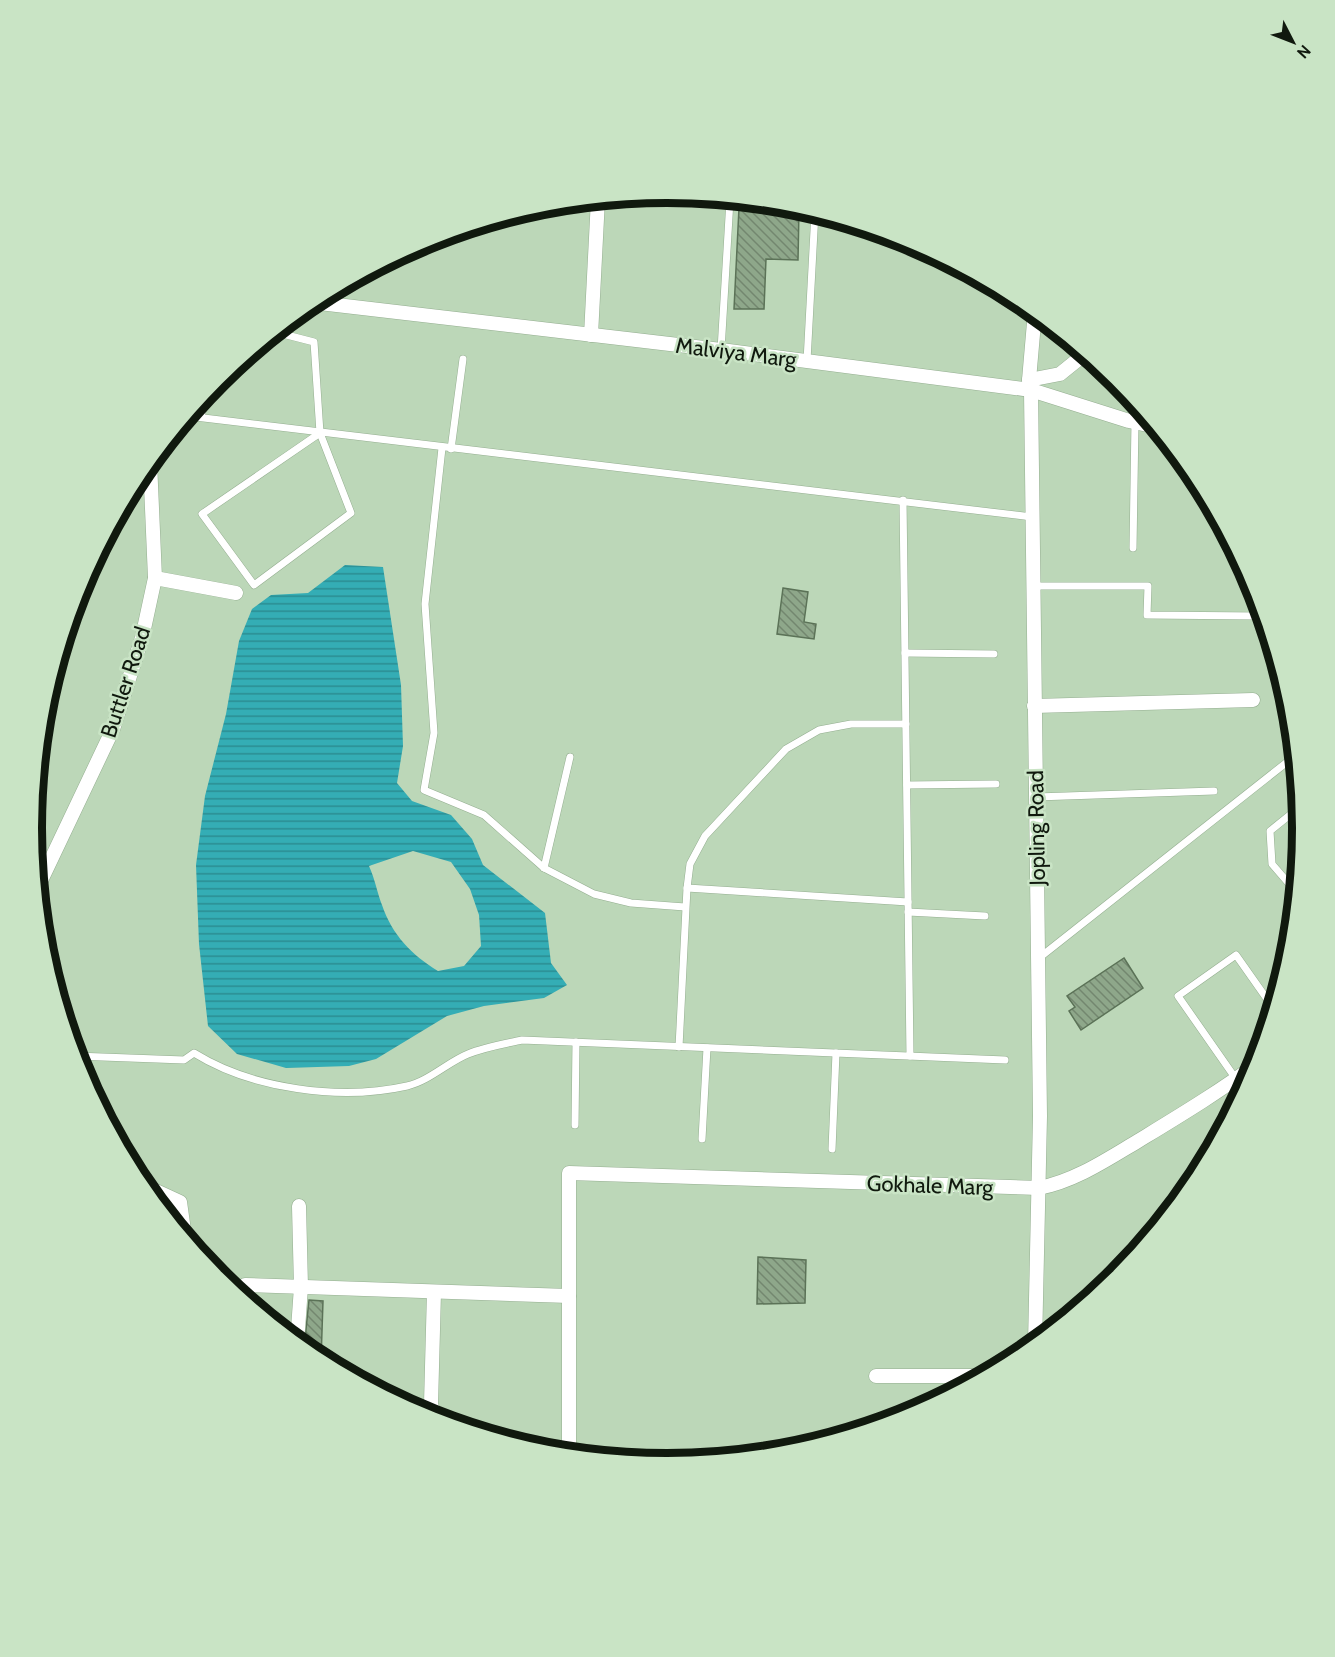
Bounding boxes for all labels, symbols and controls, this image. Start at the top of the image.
north arrow [1263,12,1323,72]
text: N [1293,41,1315,62]
street label: Malviya Marg [674,332,799,373]
street label: Buttler Road [95,623,156,741]
street label: Jopling Road [1022,770,1051,887]
street label: Gokhale Marg [866,1170,995,1201]

